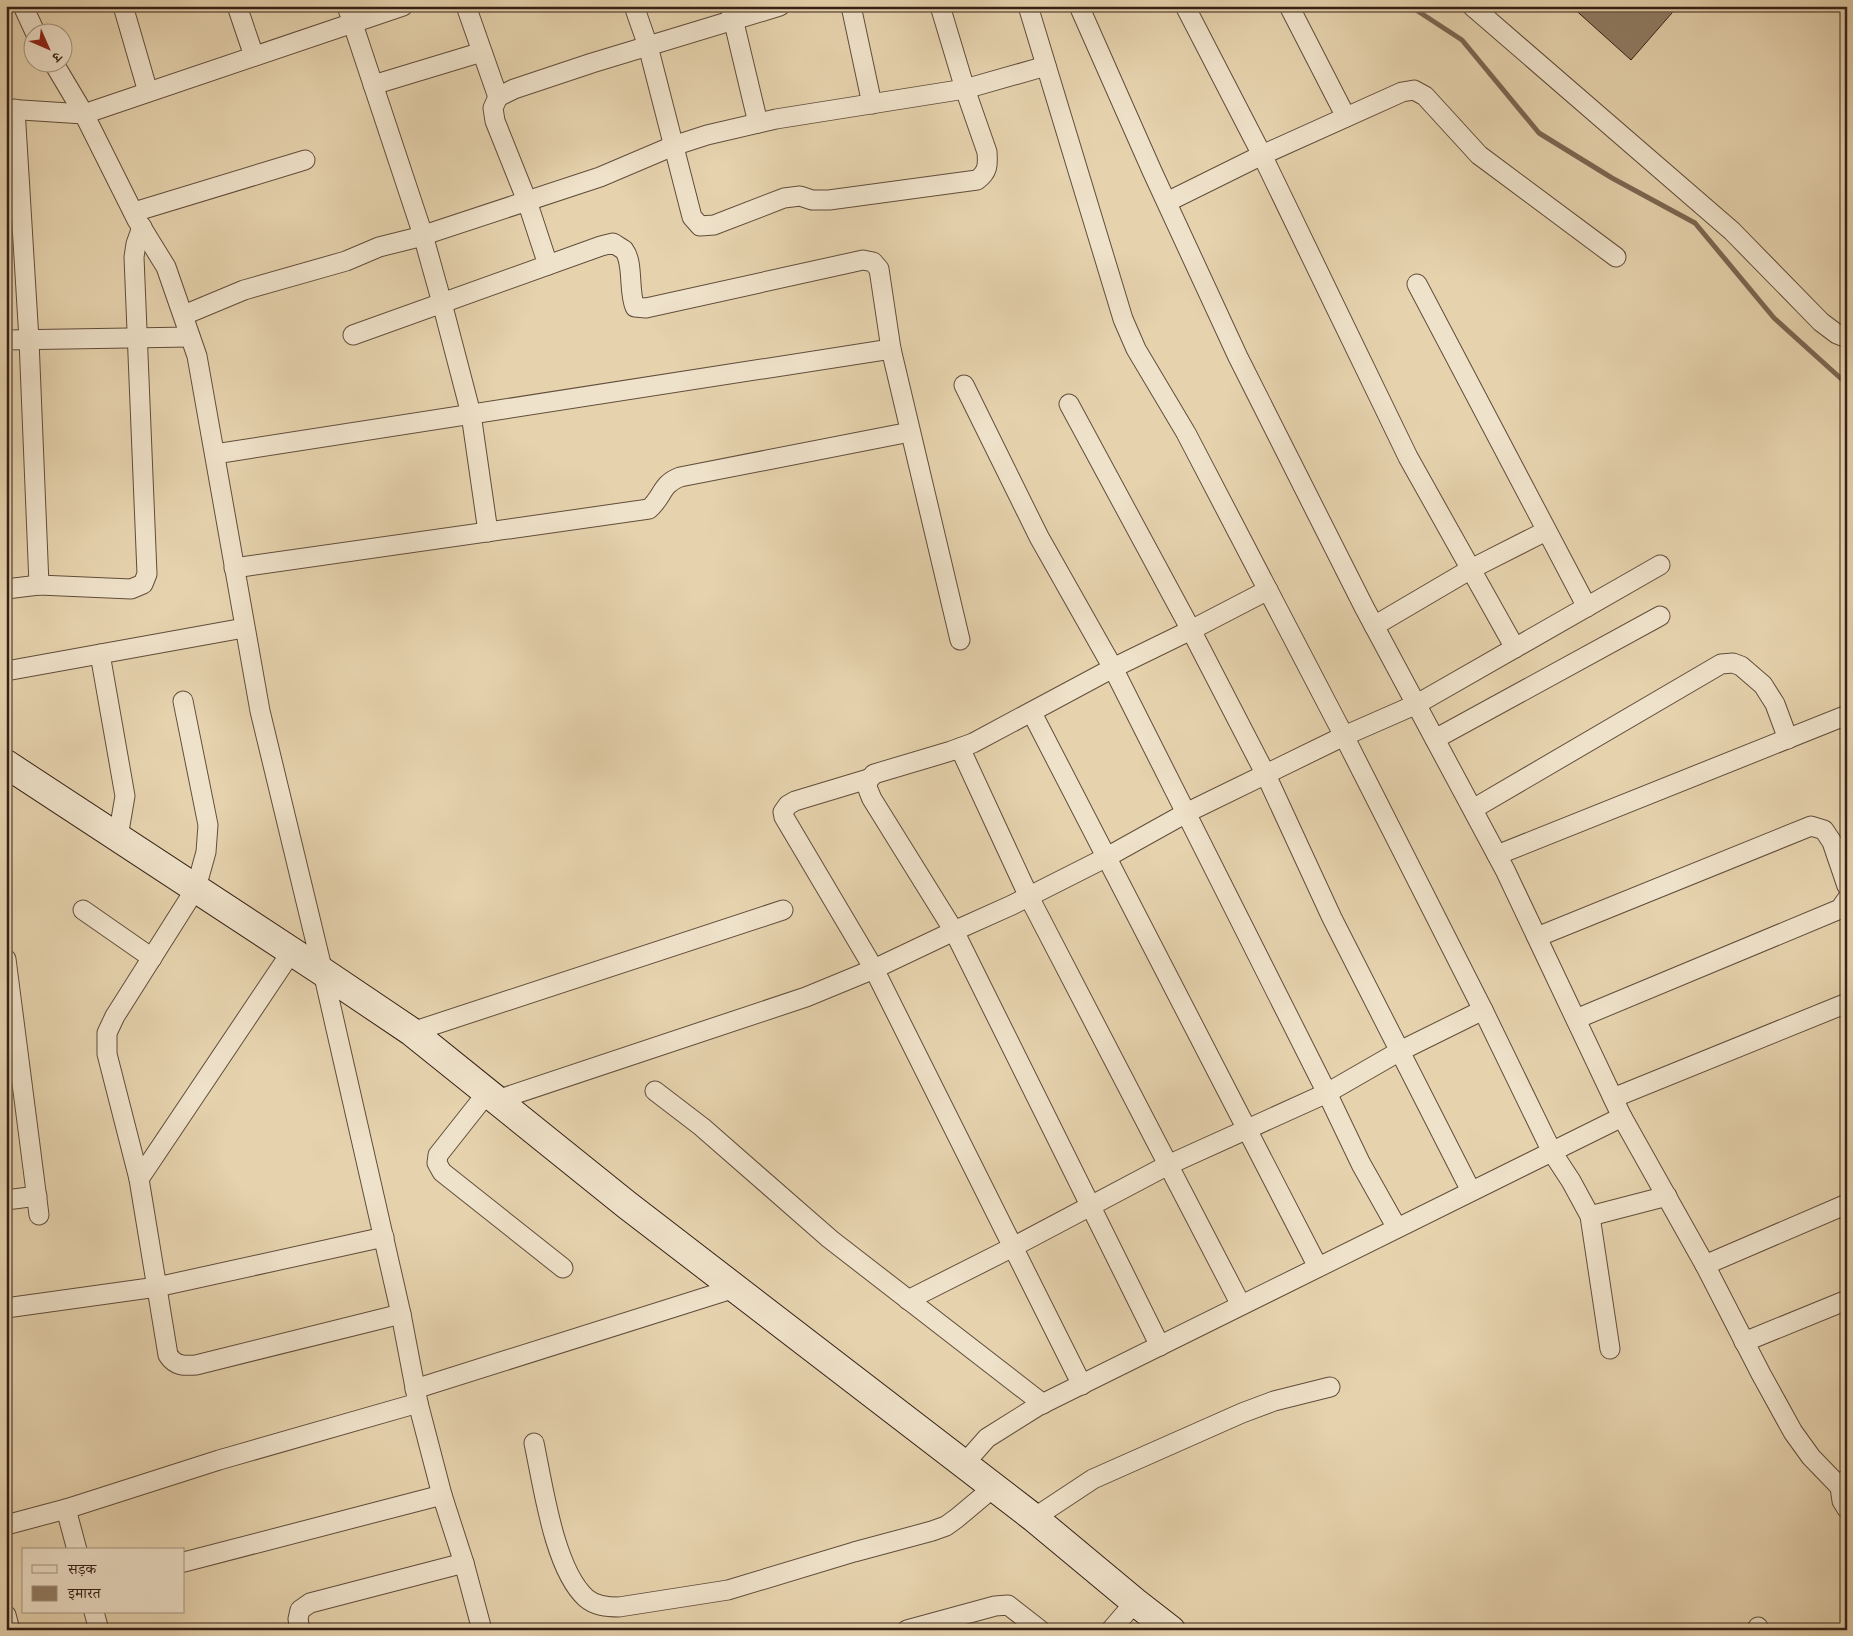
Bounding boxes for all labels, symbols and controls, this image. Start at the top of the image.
north arrow [22,22,72,72]
text: उ [48,48,67,67]
legend [22,1548,185,1614]
text: सड़क [67,1559,97,1578]
text: इमारत [67,1583,102,1602]

